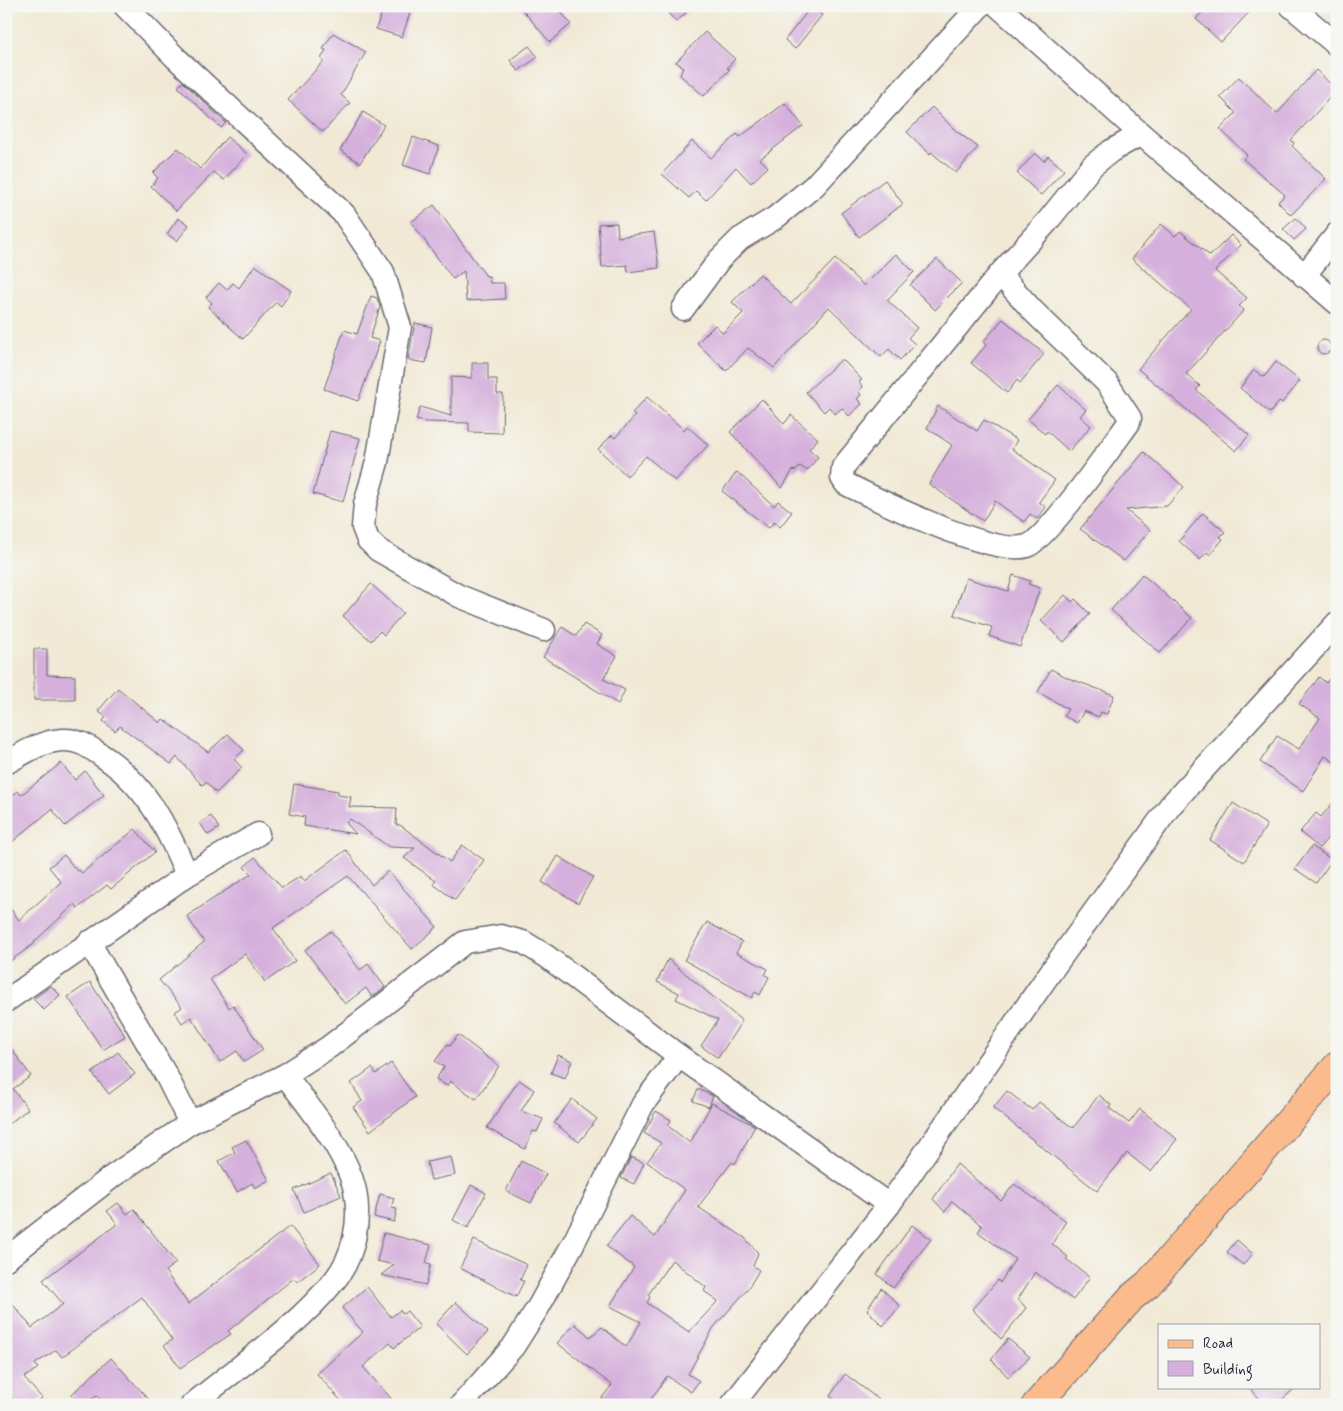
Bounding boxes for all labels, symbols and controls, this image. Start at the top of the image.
legend [1158,1324,1320,1388]
text: Road [1203,1334,1233,1354]
text: Building [1203,1360,1253,1381]

